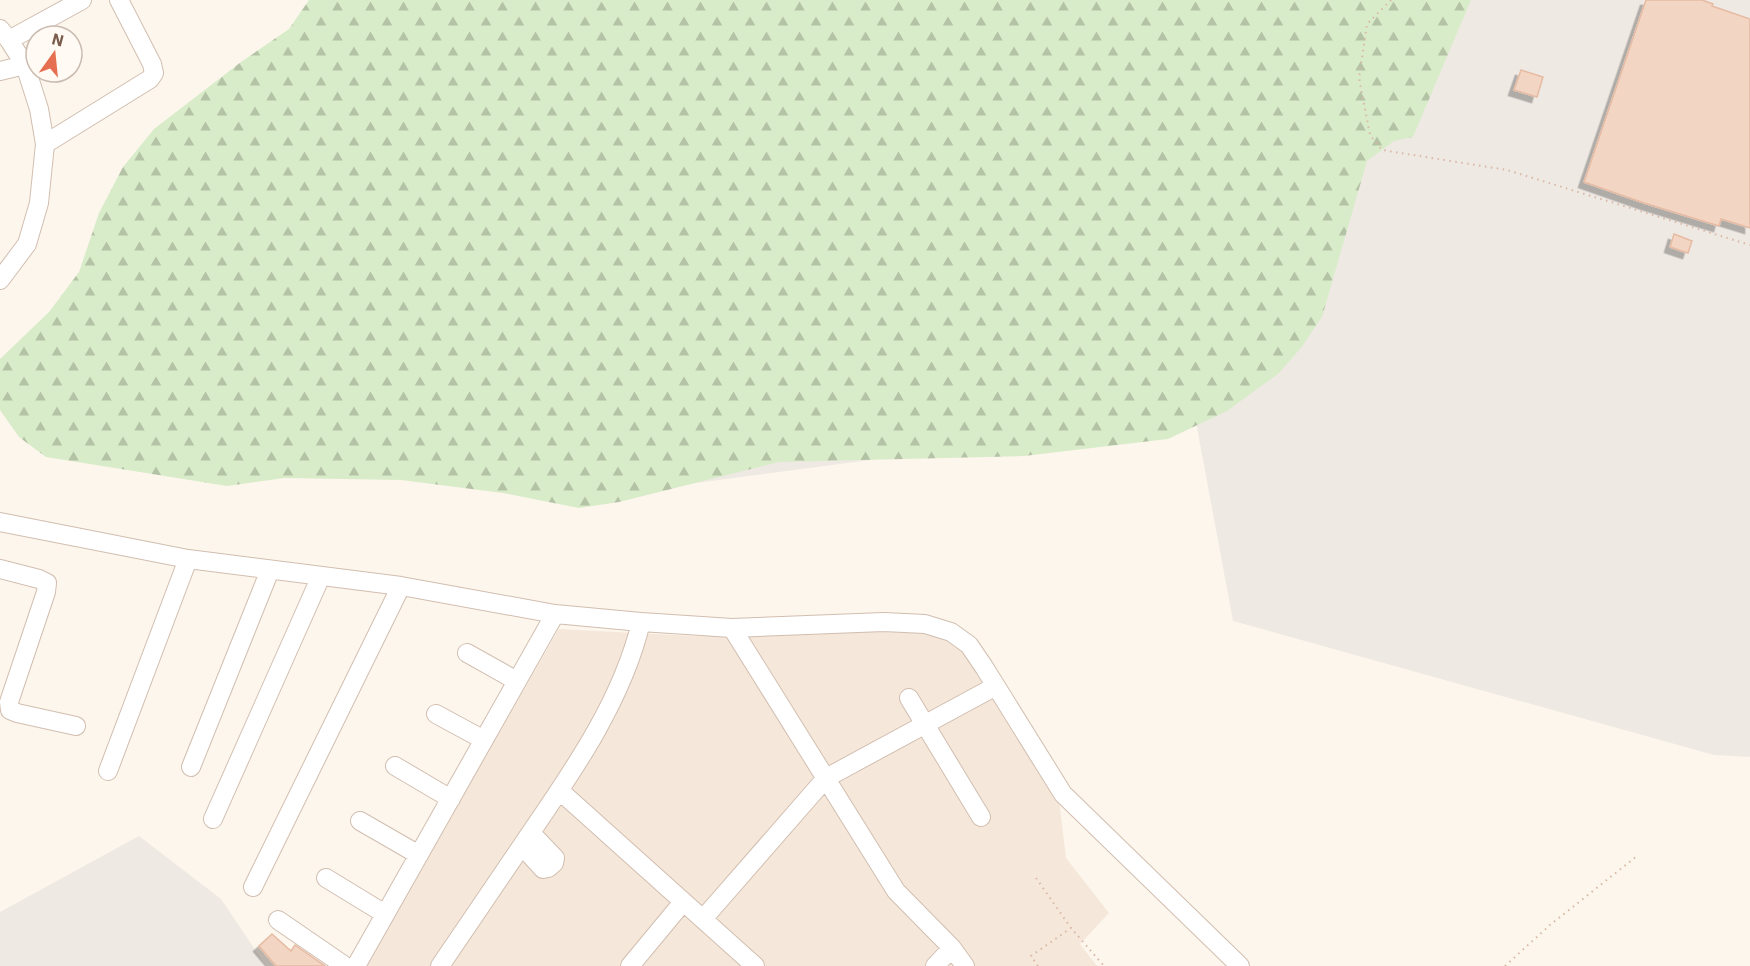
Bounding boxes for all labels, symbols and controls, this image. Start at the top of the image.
north arrow [24,24,84,84]
text: N [50,28,66,51]

